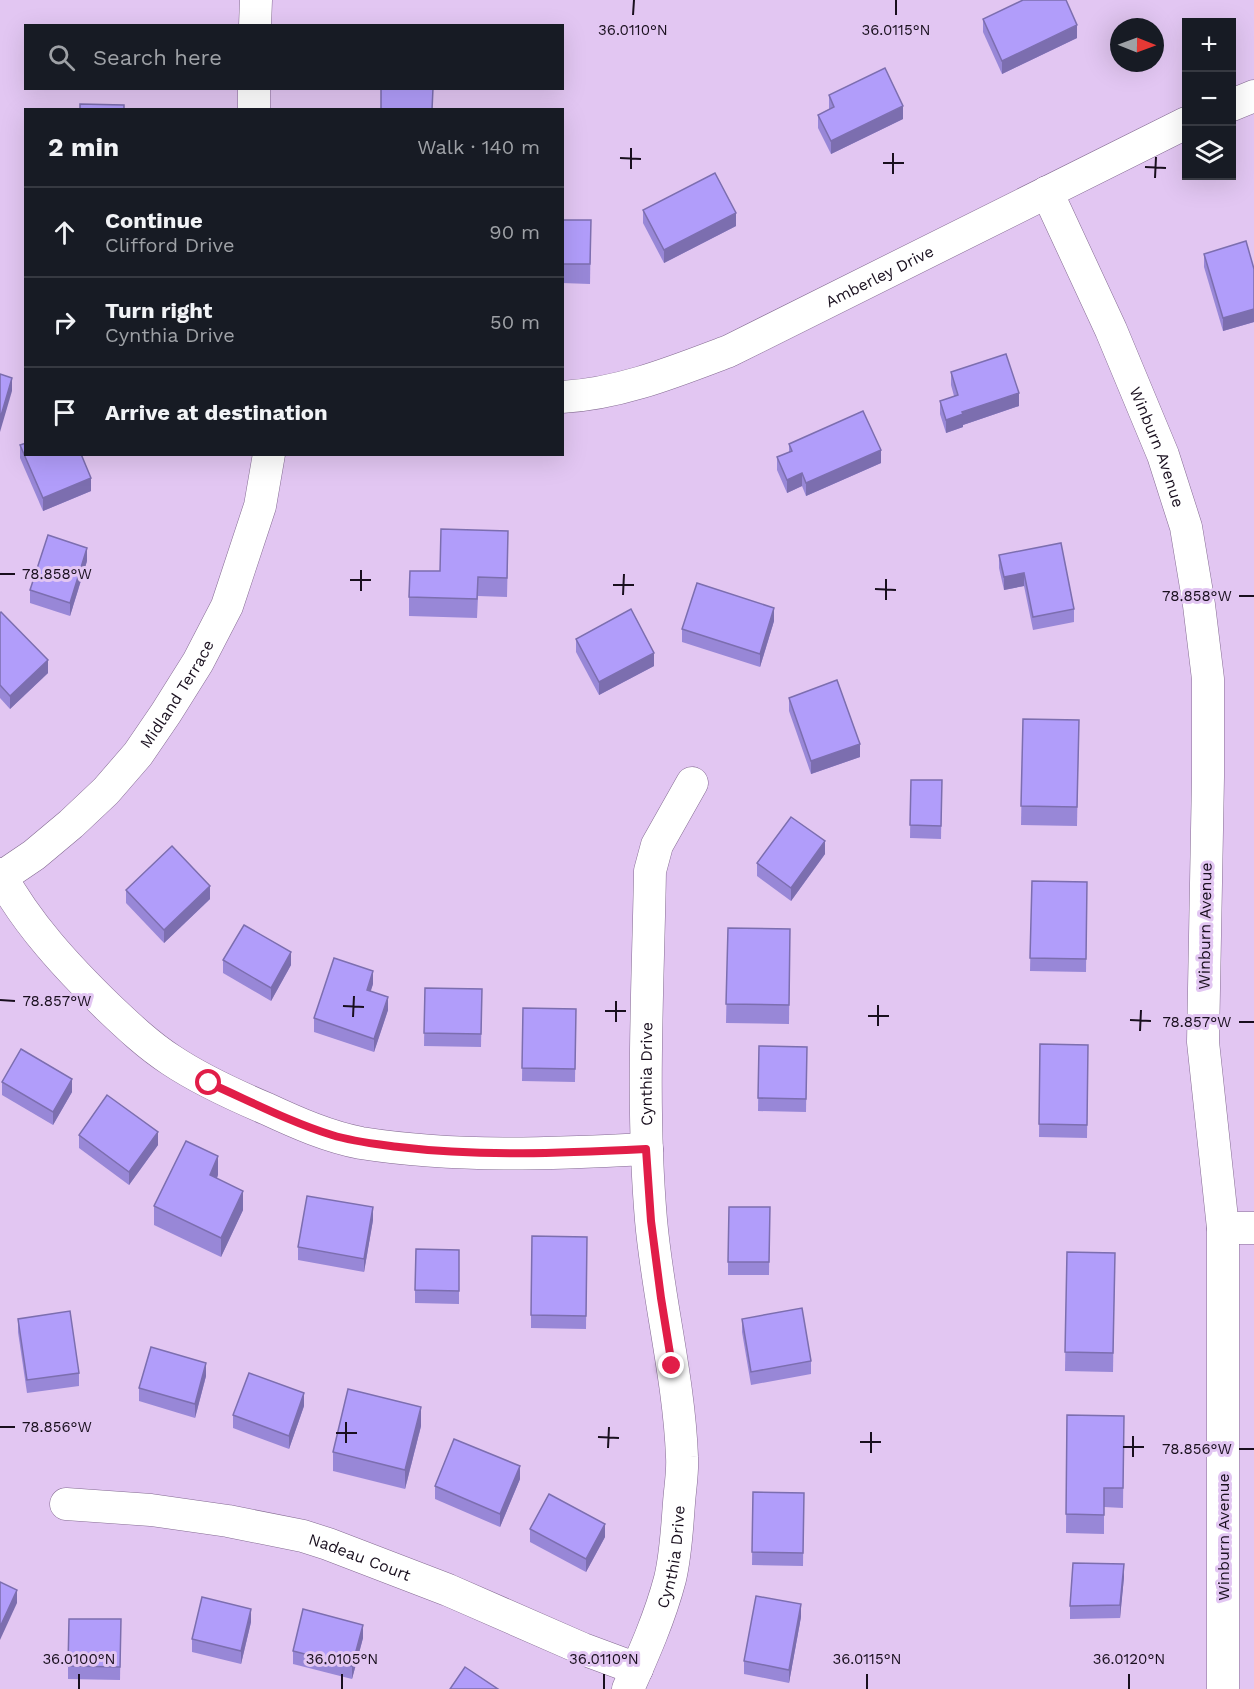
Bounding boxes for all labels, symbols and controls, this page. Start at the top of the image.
north arrow [1110,18,1164,72]
map controls [1182,18,1236,180]
button: + [1182,18,1236,72]
text: 36.0110°N [598,21,668,39]
text: 36.0115°N [861,21,931,39]
search box [24,24,564,90]
icon: search [45,41,78,74]
text: Search here [93,45,222,70]
button: − [1182,72,1236,126]
button: layers [1182,126,1236,180]
text: 2 min [48,132,119,162]
text: Walk · 140 m [417,135,540,159]
text: Continue [105,208,203,233]
icon: ahead [48,216,81,249]
text: 90 m [489,220,540,244]
text: Clifford Drive [105,233,235,257]
street label: Amberley Drive [822,241,937,311]
text: Turn right [105,298,212,323]
icon: right [48,306,81,339]
text: 50 m [490,310,540,334]
text: Cynthia Drive [105,323,235,347]
street label: Winburn Avenue [1126,384,1189,510]
icon: arrive [48,396,81,429]
text: Arrive at destination [105,400,328,425]
text: 78.858°W [22,565,92,583]
text: 78.858°W [1162,587,1232,605]
street label: Midland Terrace [136,636,217,751]
street label: Winburn Avenue [1194,862,1216,990]
text: 78.857°W [22,992,92,1010]
text: 78.857°W [1162,1013,1232,1031]
street label: Cynthia Drive [636,1022,656,1126]
route start [195,1069,221,1095]
route end [658,1352,684,1378]
text: 78.856°W [22,1418,92,1436]
text: 78.856°W [1162,1440,1232,1458]
street label: Winburn Avenue [1214,1473,1233,1601]
street label: Cynthia Drive [652,1505,688,1611]
street label: Nadeau Court [306,1529,414,1585]
text: 36.0100°N [42,1650,116,1668]
text: 36.0105°N [306,1650,378,1668]
text: 36.0110°N [569,1650,639,1668]
text: 36.0115°N [832,1650,902,1668]
text: 36.0120°N [1093,1650,1165,1668]

